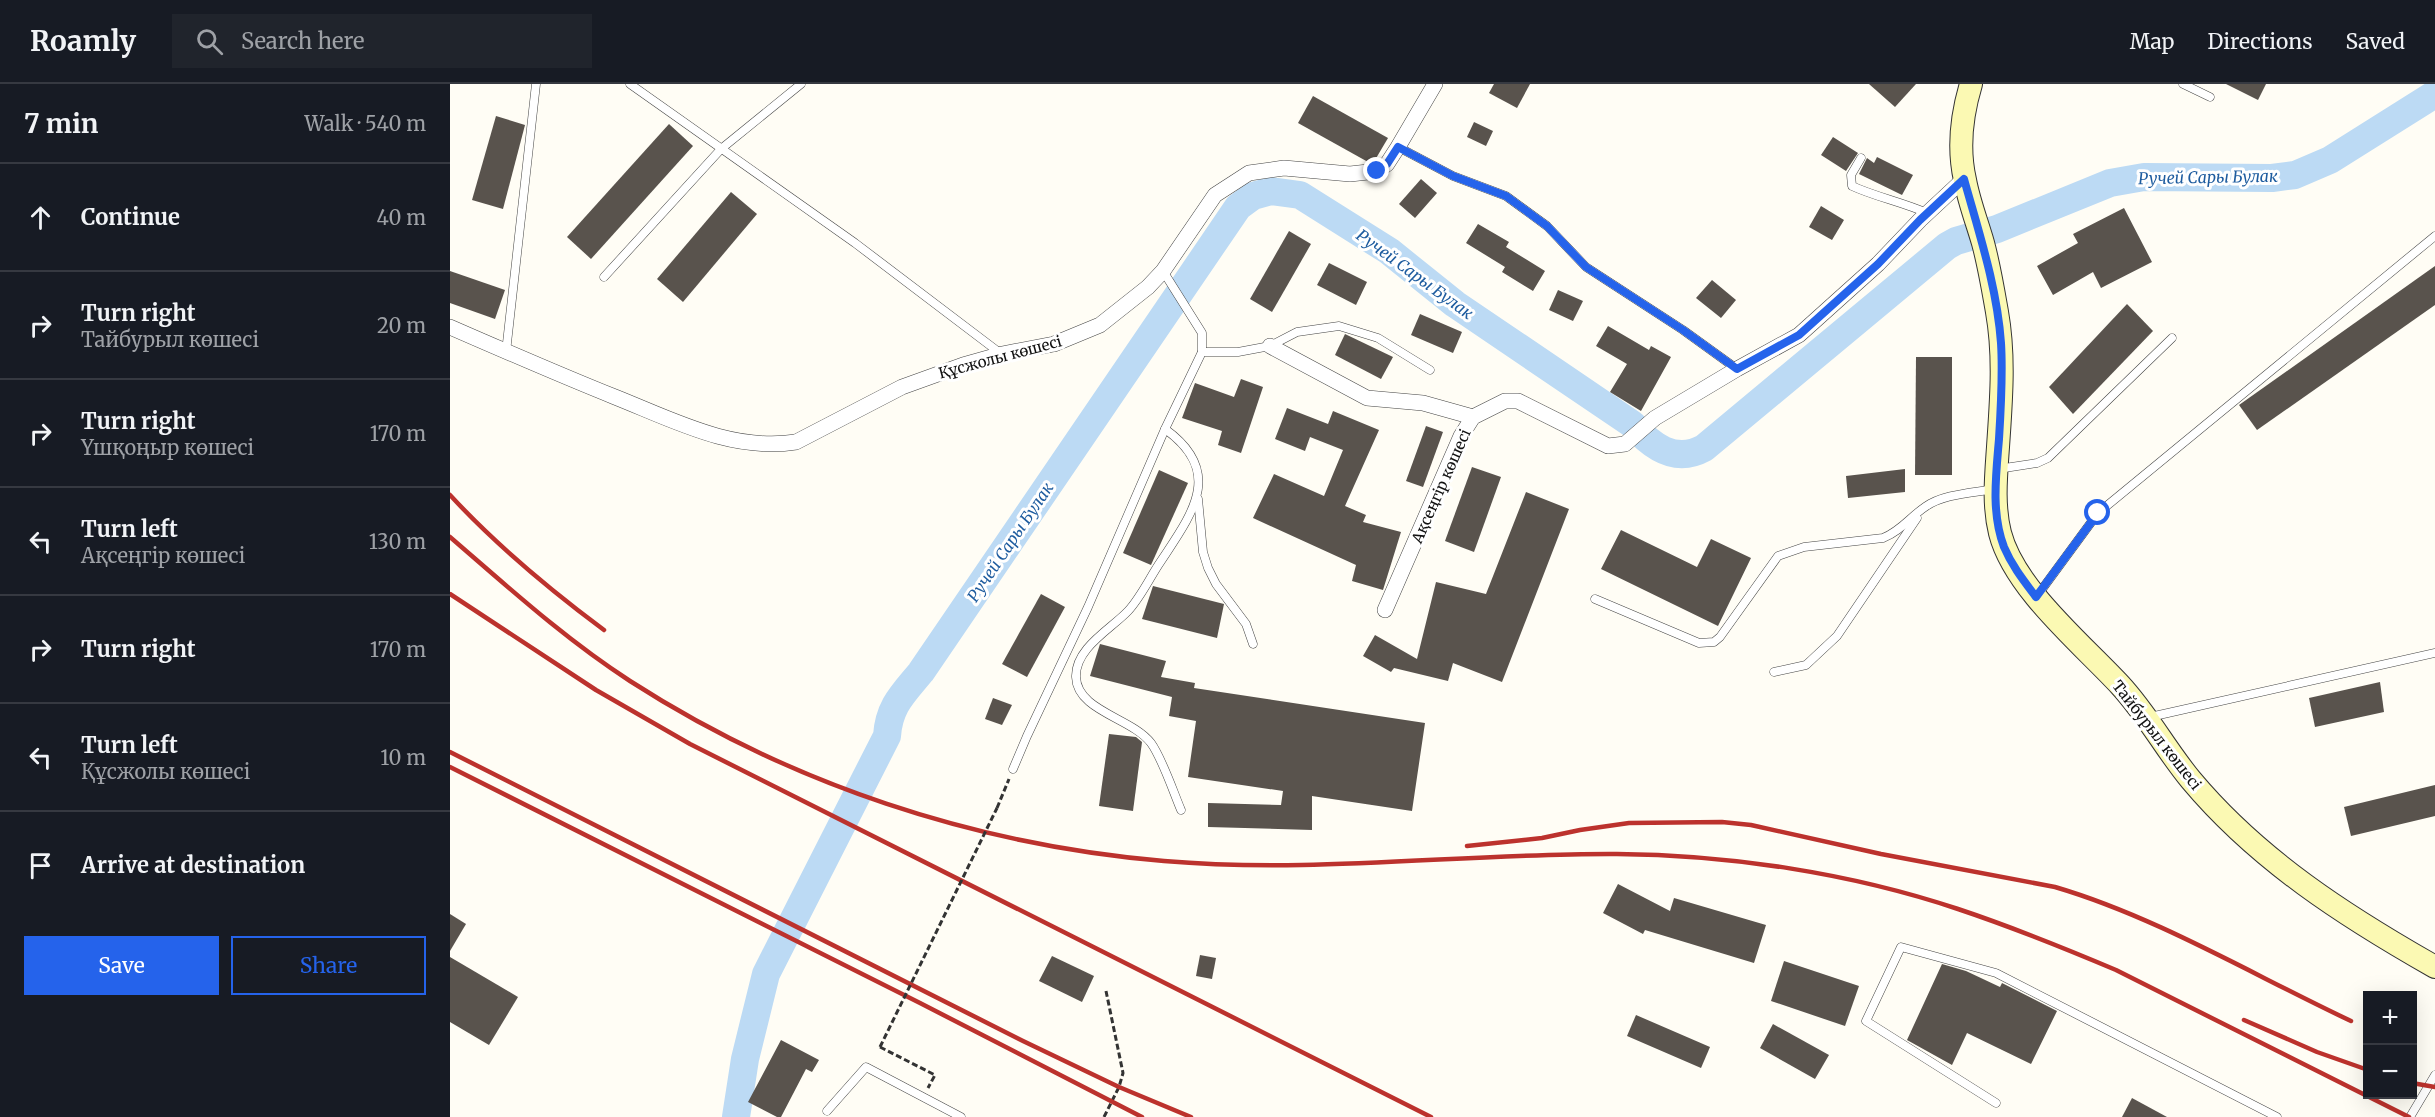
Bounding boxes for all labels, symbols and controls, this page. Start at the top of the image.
search box [172,14,592,68]
text: Roamly [30,23,136,59]
icon: search [193,25,226,58]
text: Search here [241,27,364,55]
text: Map [2130,28,2174,55]
text: Directions [2207,28,2312,55]
text: Saved [2345,28,2405,55]
text: 7 min [24,107,98,140]
text: Walk · 540 m [305,111,426,136]
route end [1363,157,1389,183]
water label: Ручей Сары Булак [2138,166,2278,188]
icon: ahead [24,201,57,234]
text: Continue [81,203,180,231]
text: 40 m [376,205,426,230]
water label: Ручей Сары Булак [1353,225,1477,323]
text: Turn right [81,299,195,327]
icon: right [24,309,57,342]
text: 20 m [377,313,426,338]
text: Тайбурыл көшесі [81,327,259,352]
street label: Құсжолы көшесі [936,331,1064,383]
text: Turn right [81,407,195,435]
icon: right [24,417,57,450]
text: 170 m [370,421,426,446]
street label: Ақсеңгір көшесі [1407,426,1475,547]
text: Үшқоңыр көшесі [81,435,254,460]
water label: Ручей Сары Булак [963,478,1057,605]
route start [2084,499,2110,525]
text: Turn left [81,515,178,543]
icon: left [24,525,57,558]
text: 130 m [369,529,426,554]
text: Ақсеңгір көшесі [81,543,245,568]
icon: right [24,633,57,666]
text: Turn right [81,635,195,663]
text: 170 m [370,637,426,662]
street label: Тайбурыл көшесі [2108,677,2206,794]
text: Turn left [81,731,178,759]
icon: left [24,741,57,774]
text: 10 m [380,745,426,770]
text: Құсжолы көшесі [81,759,250,784]
icon: arrive [24,849,57,882]
text: Arrive at destination [81,851,305,879]
button: Save [24,936,219,995]
button: Share [231,936,426,995]
map controls [2363,991,2417,1099]
button: + [2363,991,2417,1045]
button: − [2363,1045,2417,1099]

